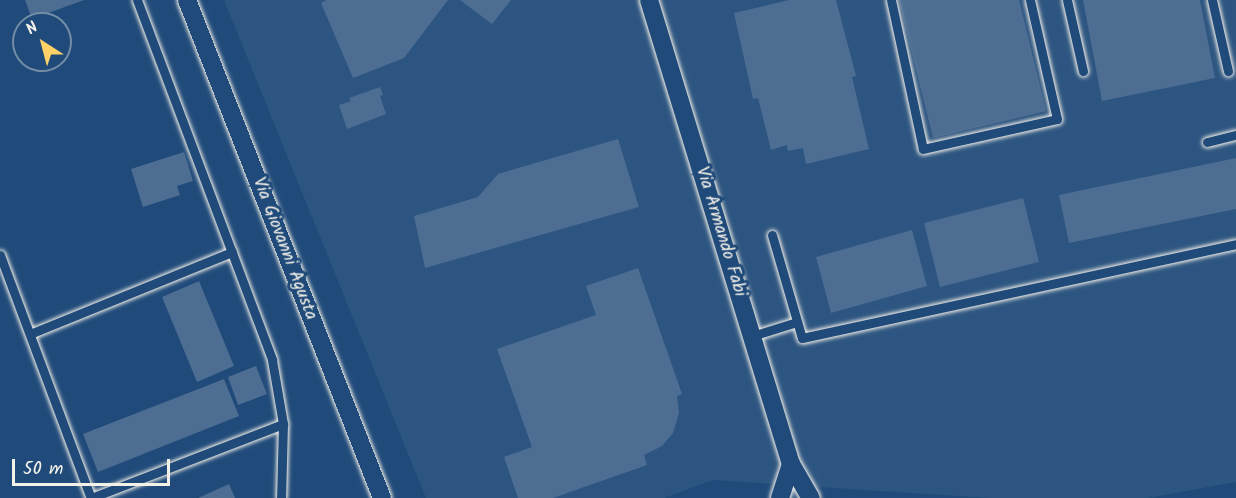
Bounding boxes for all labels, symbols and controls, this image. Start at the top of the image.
north arrow [12,12,72,72]
text: N [21,16,44,42]
street label: Via Armando Fabi [690,164,750,300]
street label: Via Giovanni Agusta [247,175,321,323]
scale bar [15,447,172,485]
text: 50 m [23,455,63,484]

